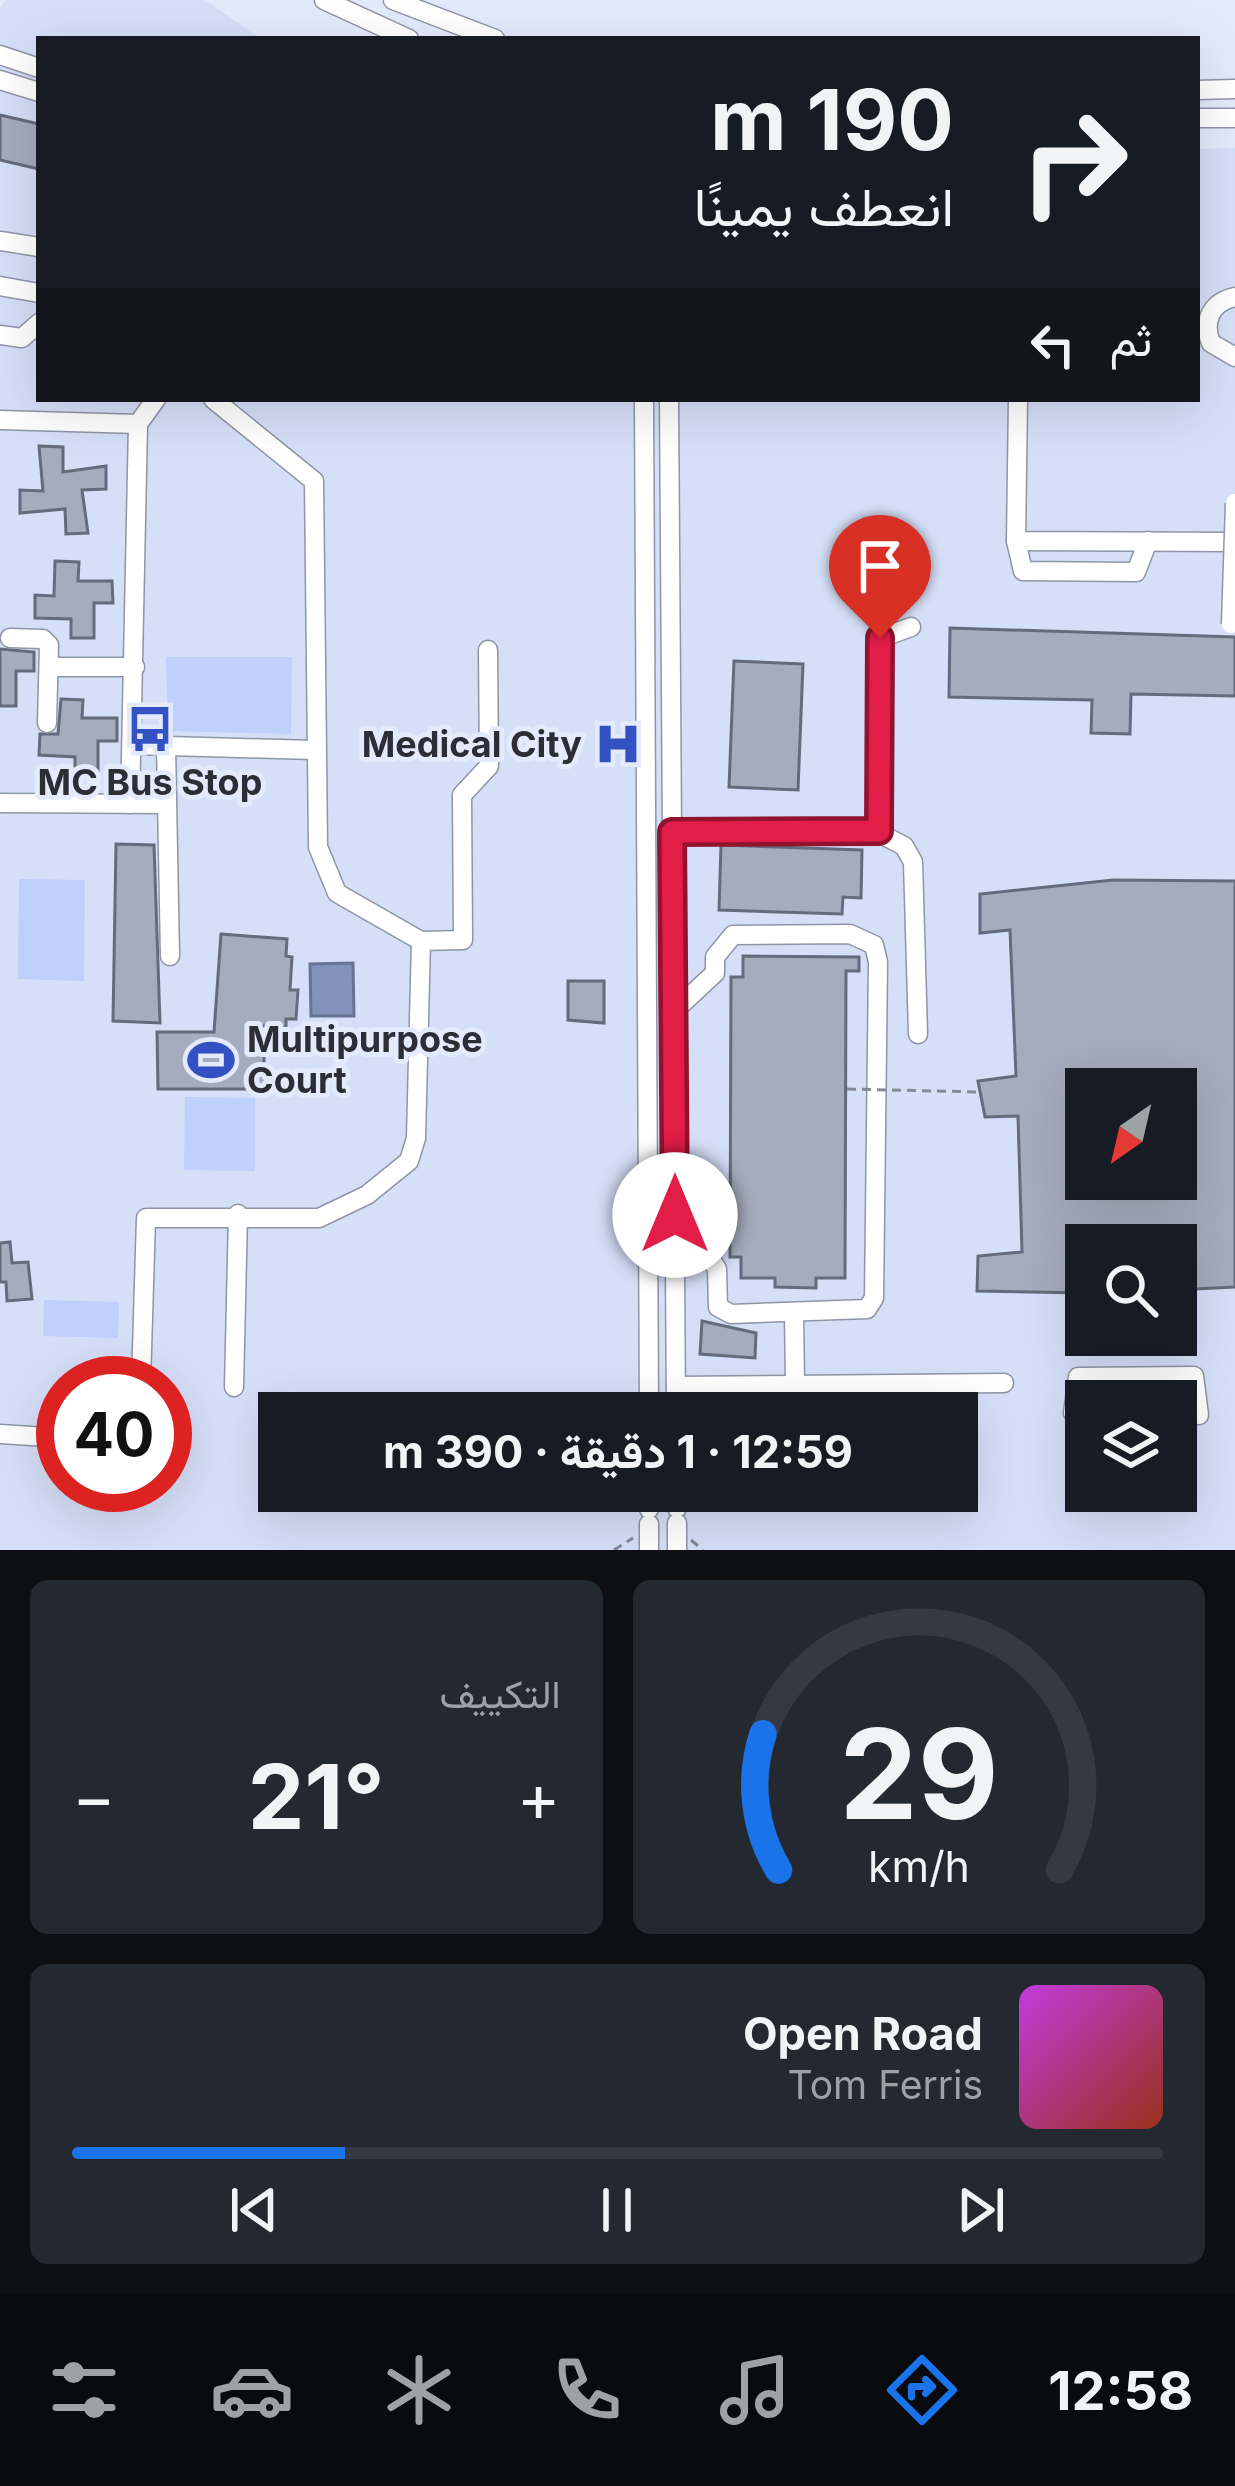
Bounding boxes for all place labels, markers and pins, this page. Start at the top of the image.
pin [829,515,931,638]
bus stop icon: MC Bus Stop [125,704,175,754]
hospital icon: Medical City [593,719,643,769]
place label: Medical City [362,722,582,766]
place label: MC Bus Stop [38,760,262,804]
place label: Multipurpose Court [247,1017,483,1102]
sports icon: Multipurpose Court [186,1035,236,1085]

